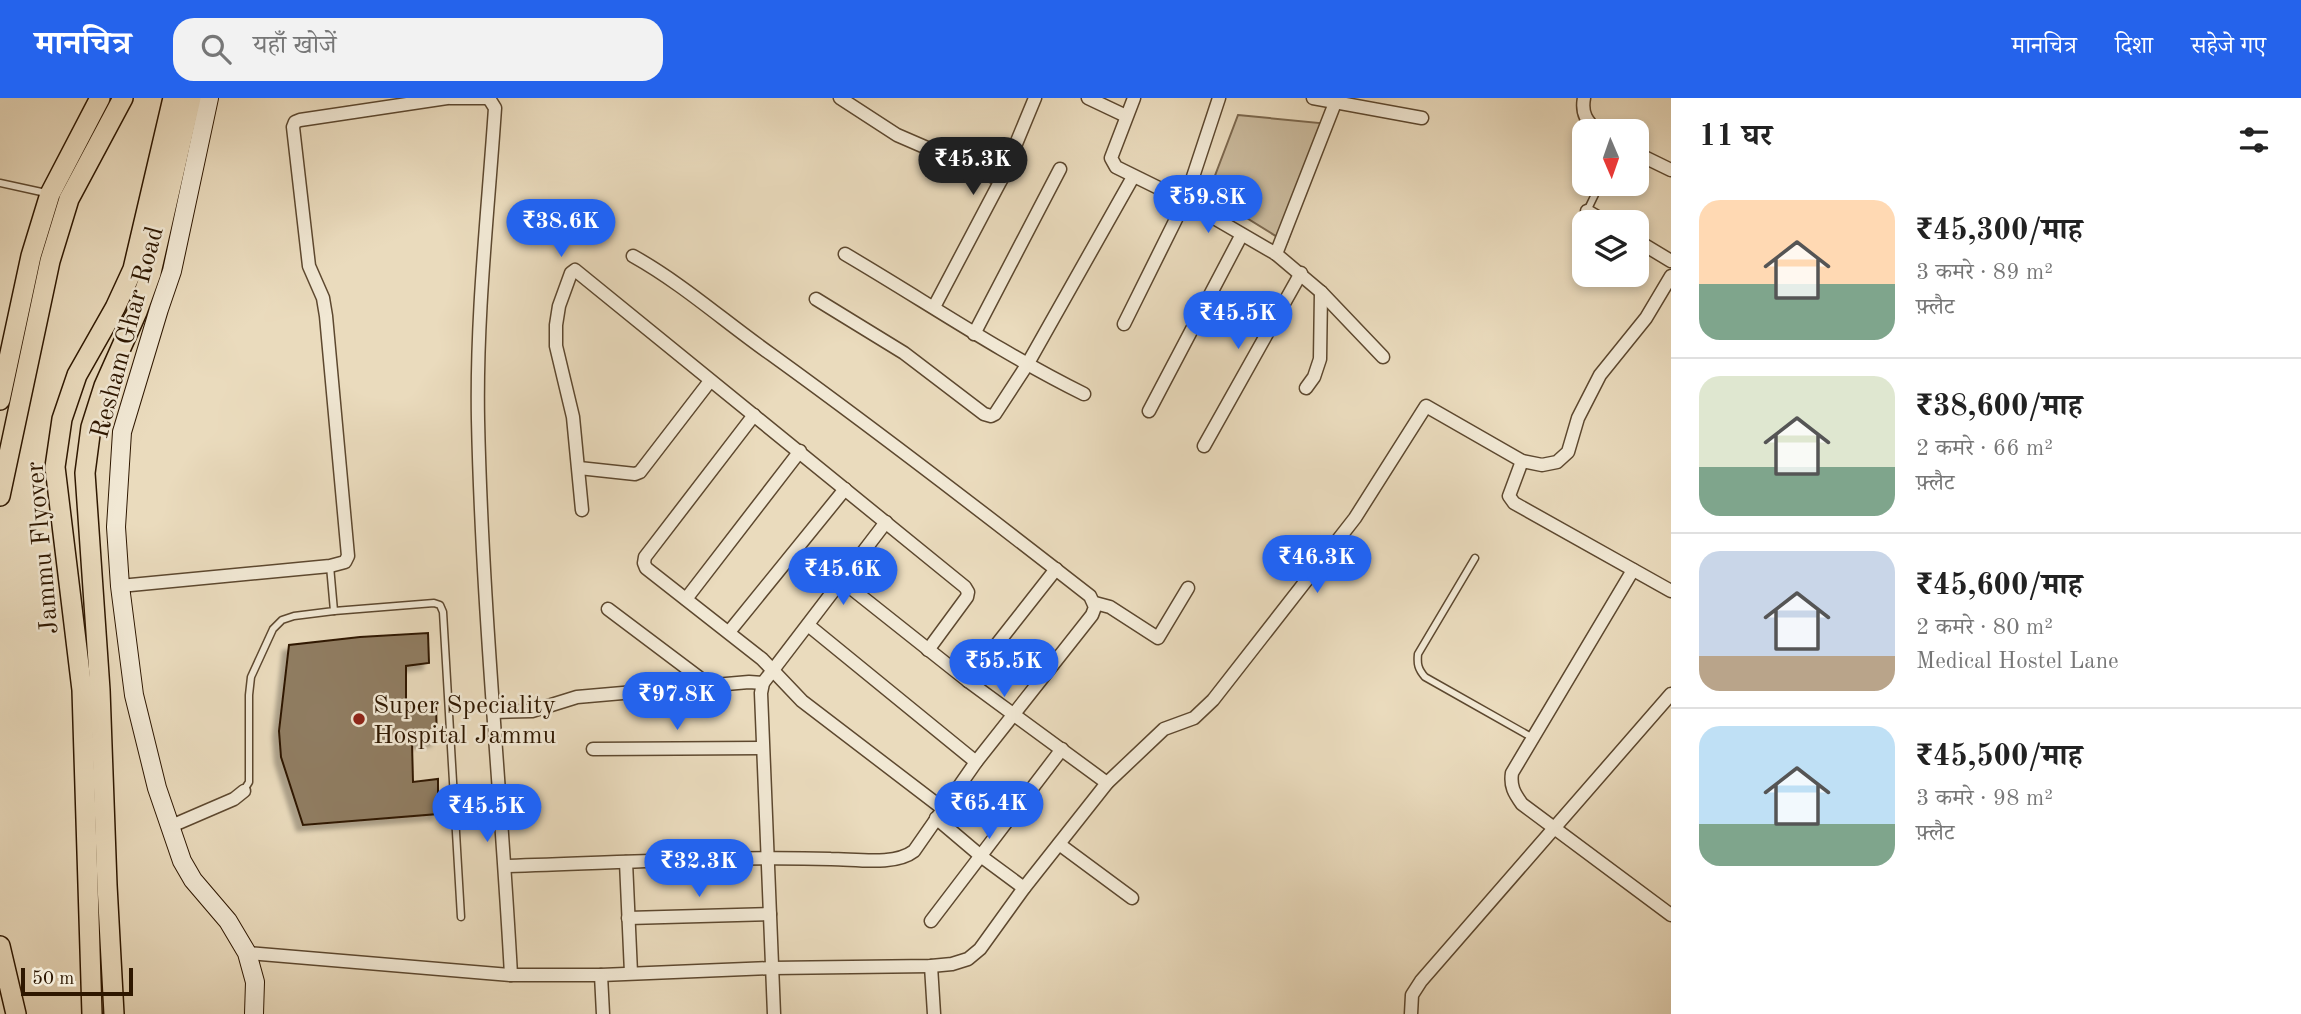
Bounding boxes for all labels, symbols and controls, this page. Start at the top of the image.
search box [173,18,663,81]
text: मानचित्र [35,29,131,62]
icon: search [197,30,235,68]
text: यहाँ खोजें [253,33,337,59]
text: मानचित्र [2012,35,2077,59]
text: दिशा [2115,35,2153,59]
text: सहेजे गए [2191,35,2266,59]
north arrow [1572,119,1648,196]
map controls [1572,119,1649,287]
icon: filters [2235,121,2273,159]
text: 11 घर [1699,122,1772,152]
pin: ₹45.3K [916,138,1030,197]
text: ₹45.3K [934,148,1012,171]
pin: ₹59.8K [1151,176,1265,235]
text: ₹59.8K [1169,186,1247,209]
pin: ₹38.6K [504,200,618,259]
text: ₹38.6K [522,210,600,233]
button: layers [1572,210,1649,287]
text: ₹45,300/माह [1916,216,2082,246]
street label: Resham Ghar Road [87,224,169,441]
icon: home [1755,228,1839,312]
text: 3 कमरे · 89 m² [1916,261,2053,284]
pin: ₹45.5K [1181,292,1295,351]
text: फ़्लैट [1916,296,1954,319]
text: ₹45.5K [1199,302,1277,325]
text: ₹38,600/माह [1916,392,2082,422]
icon: home [1755,404,1839,488]
text: 2 कमरे · 66 m² [1916,437,2053,460]
street label: Jammu Flyover [22,460,64,635]
text: फ़्लैट [1916,472,1954,495]
pin: ₹46.3K [1260,536,1374,595]
text: ₹46.3K [1278,546,1356,569]
pin: ₹45.6K [786,547,900,607]
text: ₹45.6K [804,558,882,581]
text: ₹45,600/माह [1916,571,2082,601]
icon: home [1755,579,1839,663]
text: 2 कमरे · 80 m² [1916,616,2053,639]
pin: ₹55.5K [947,640,1061,699]
text: ₹55.5K [965,650,1043,673]
text: Medical Hostel Lane [1916,650,2119,673]
pin: ₹97.8K [620,672,734,732]
text: ₹97.8K [638,683,716,706]
place label: Super Speciality Hospital Jammu [373,693,557,749]
marker: Super Speciality Hospital Jammu [351,711,367,727]
text: ₹45,500/माह [1916,742,2082,772]
icon: home [1755,754,1839,838]
pin: ₹65.4K [932,782,1046,841]
pin: ₹45.5K [430,784,544,844]
text: 3 कमरे · 98 m² [1916,787,2053,810]
text: ₹65.4K [950,792,1028,815]
text: ₹45.5K [448,795,526,818]
text: फ़्लैट [1916,822,1954,845]
pin: ₹32.3K [642,840,756,899]
text: ₹32.3K [660,850,738,873]
scale bar [21,965,133,997]
text: 50 m [32,970,74,989]

